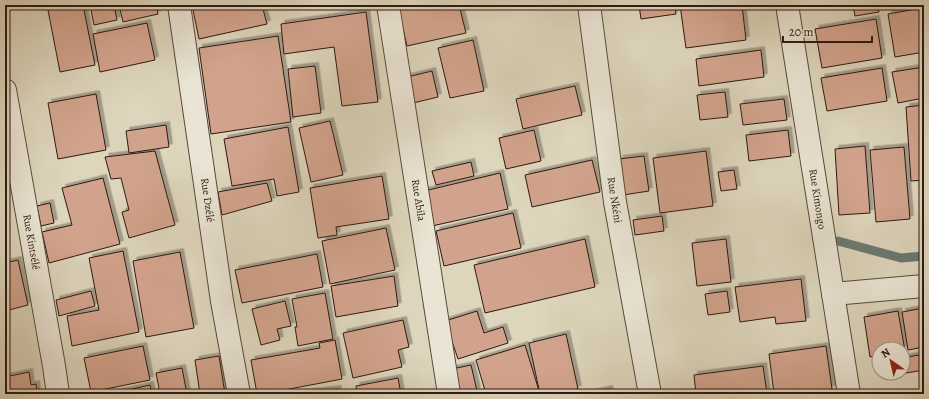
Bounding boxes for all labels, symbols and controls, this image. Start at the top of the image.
scale bar [783,18,872,44]
text: 20 m [789,24,813,40]
street label: Rue Kimongo [805,168,830,231]
street label: Rue Nkéni [603,176,626,224]
street label: Rue Dzélé [197,177,218,223]
street label: Rue Abila [408,178,429,223]
street label: Rue Kintsélé [19,213,44,271]
north arrow [871,341,911,381]
text: N [878,345,893,362]

